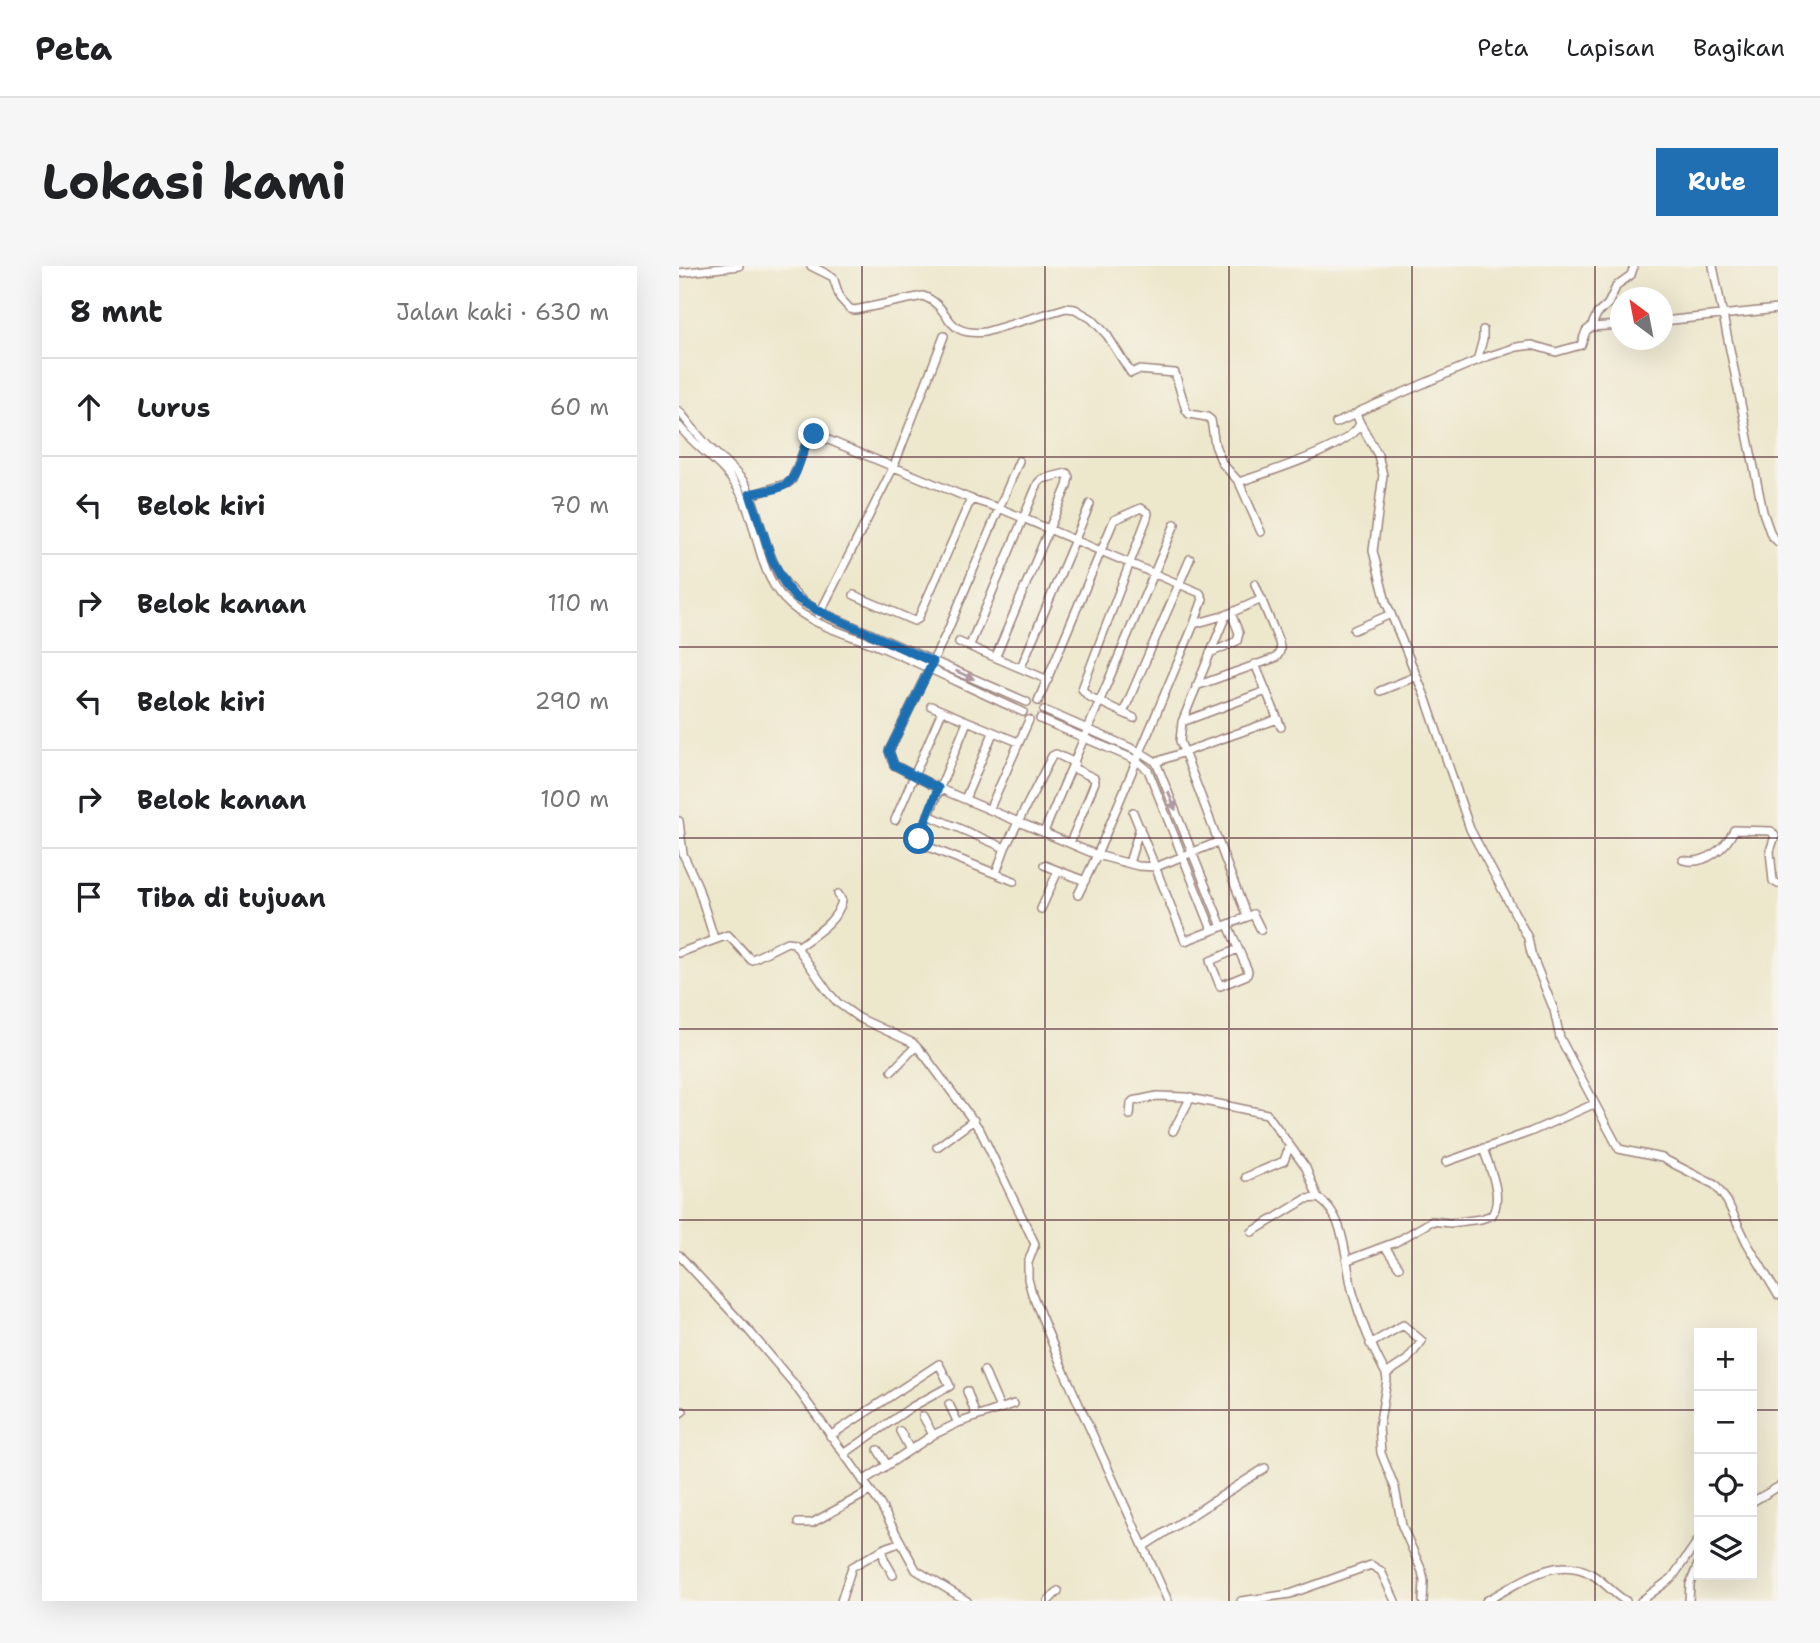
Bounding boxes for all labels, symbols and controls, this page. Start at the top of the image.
text: Peta [35,26,112,71]
text: Peta [1477,32,1528,64]
text: Lapisan [1566,32,1655,64]
text: Bagikan [1693,32,1785,64]
button: Rute [1656,148,1778,216]
text: Lokasi kami [42,149,346,215]
north arrow [1610,287,1673,350]
text: 8 mnt [70,291,163,332]
text: Jalan kaki · 630 m [396,297,609,327]
icon: ahead [70,388,108,426]
text: Lurus [137,390,210,425]
text: 60 m [550,392,609,422]
route end [798,418,829,449]
icon: left [70,486,108,524]
text: Belok kiri [137,488,266,523]
text: 70 m [550,490,609,520]
icon: right [70,584,108,622]
text: Belok kanan [137,586,306,621]
text: 110 m [547,588,609,618]
one-way arrow [954,670,975,681]
icon: left [70,682,108,720]
text: Belok kiri [137,684,266,719]
text: 290 m [535,686,609,716]
icon: right [70,780,108,818]
text: Belok kanan [137,782,306,817]
text: 100 m [540,784,609,814]
one-way arrow [1167,791,1178,812]
route start [903,823,934,854]
icon: arrive [70,878,108,916]
text: Tiba di tujuan [137,880,326,915]
map controls [1694,1328,1757,1580]
button: + [1694,1328,1757,1391]
button: − [1694,1391,1757,1454]
button: locate [1694,1454,1757,1517]
button: layers [1694,1517,1757,1580]

